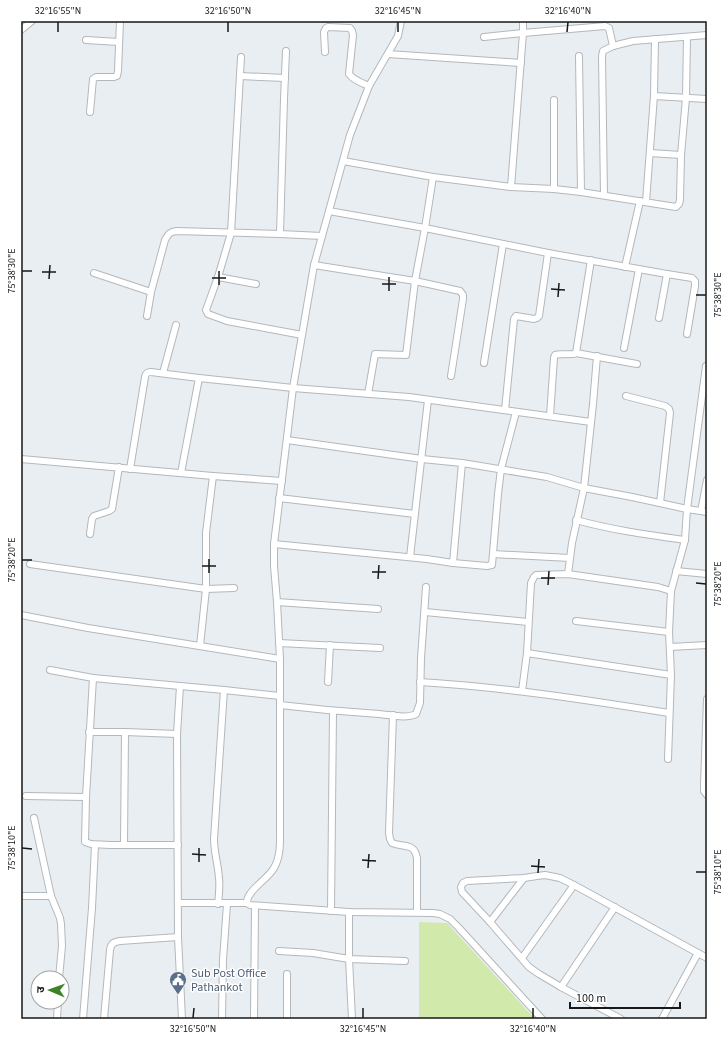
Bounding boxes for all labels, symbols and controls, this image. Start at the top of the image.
text: 32°16'55"N [35,4,81,18]
text: 32°16'50"N [205,4,251,18]
text: 32°16'45"N [375,4,421,18]
text: 32°16'40"N [545,4,591,18]
text: 75°38'30"E [5,248,19,294]
text: 75°38'30"E [711,272,725,318]
text: 75°38'20"E [5,537,19,583]
text: 75°38'20"E [711,561,725,607]
text: 75°38'10"E [5,825,19,871]
text: 75°38'10"E [711,849,725,895]
place label: Sub Post Office Pathankot [191,965,266,996]
north arrow [30,970,70,1010]
public building icon: Sub Post Office Pathankot [168,970,188,995]
scale bar [570,984,680,1010]
text: उ [33,986,48,993]
text: 100 m [576,990,606,1007]
text: 32°16'50"N [170,1022,216,1036]
text: 32°16'45"N [340,1022,386,1036]
text: 32°16'40"N [510,1022,556,1036]

